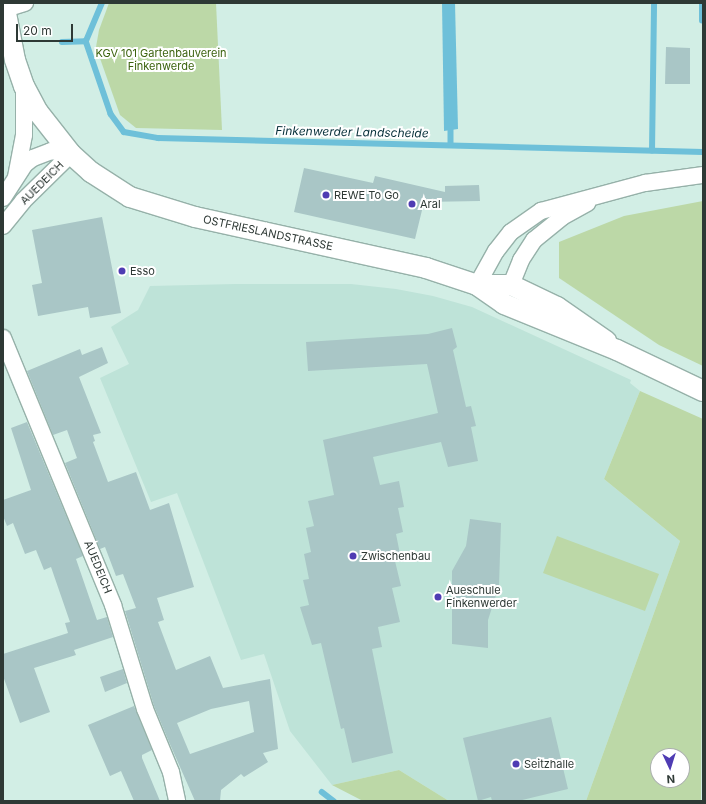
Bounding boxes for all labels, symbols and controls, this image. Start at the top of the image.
scale bar [18,16,75,42]
text: 20 m [23,23,52,38]
park label: KGV 101 Gartenbauverein Finkenwerde [95,47,227,73]
water label: Finkenwerder Landscheide [275,123,429,141]
street label: AUEDEICH [18,159,66,207]
place label: REWE To Go [334,188,399,202]
marker: REWE To Go [321,190,331,200]
place label: Aral [420,197,441,211]
marker: Aral [407,199,417,209]
street label: OSTFRIESLANDSTRASSE [202,213,334,253]
place label: Esso [130,264,155,278]
marker: Esso [117,266,127,276]
street label: AUEDEICH [81,539,115,595]
place label: Zwischenbau [361,549,431,563]
marker: Zwischenbau [348,551,358,561]
place label: Aueschule Finkenwerder [446,584,517,610]
marker: Aueschule Finkenwerder [433,592,443,602]
north arrow [650,748,690,788]
place label: Seitzhalle [524,757,574,771]
marker: Seitzhalle [511,759,521,769]
text: N [666,772,675,786]

